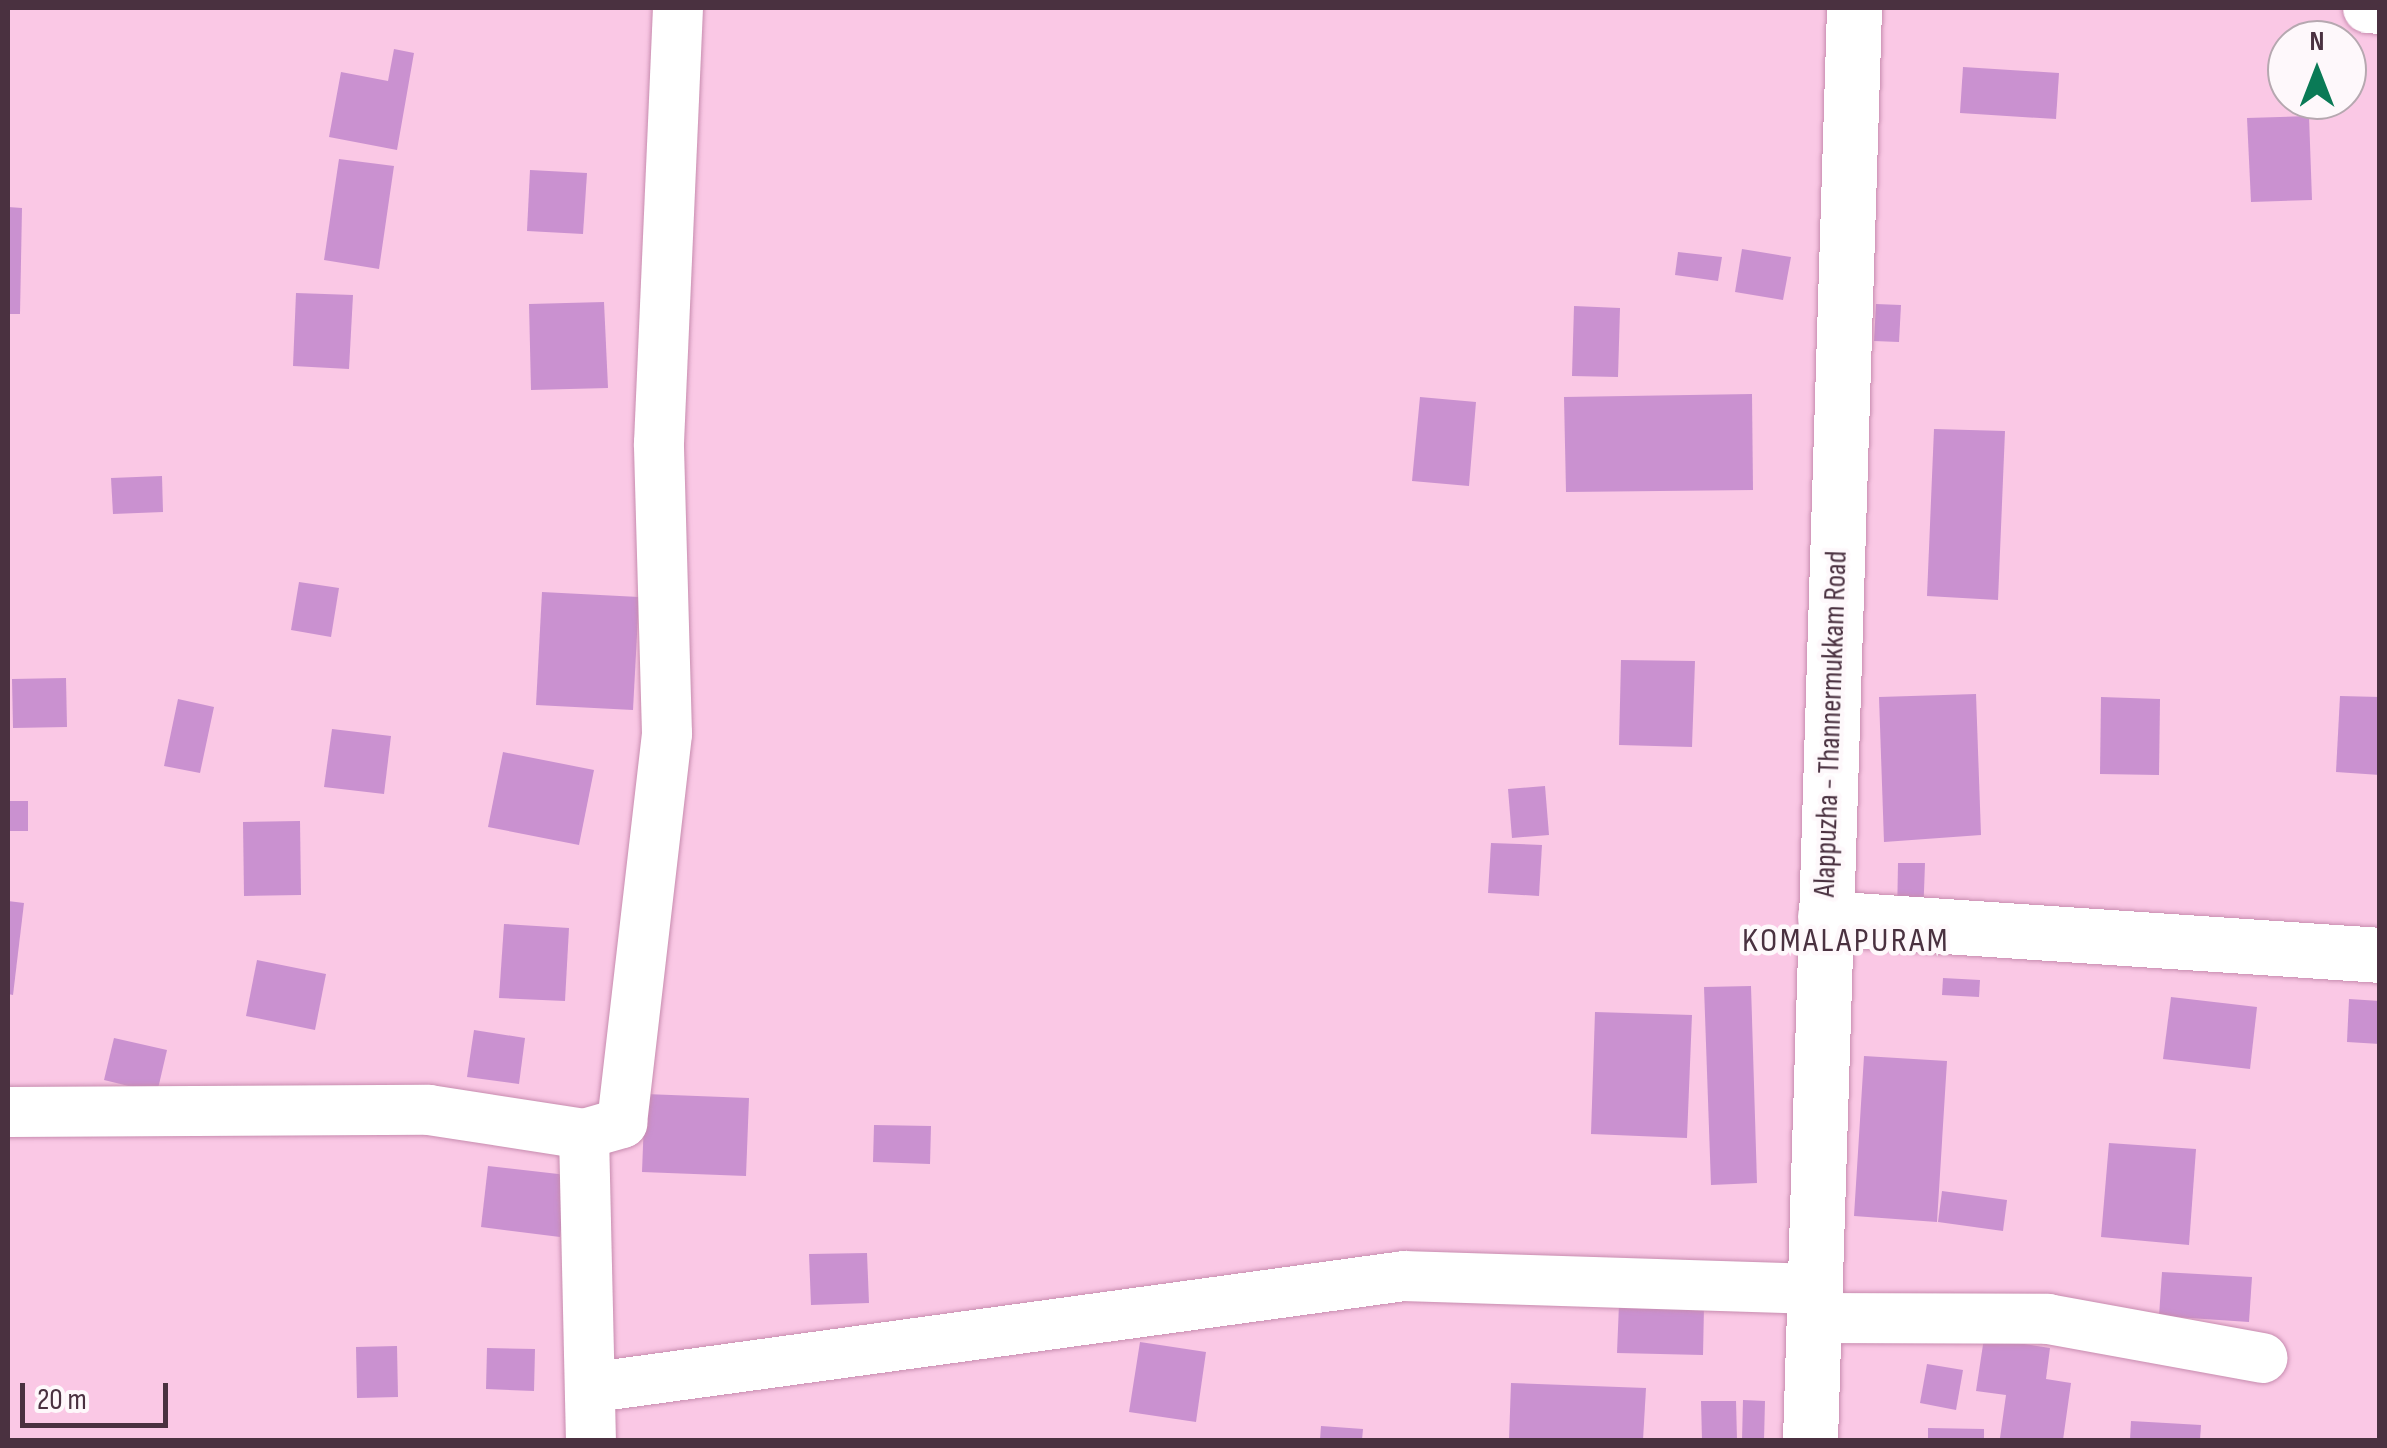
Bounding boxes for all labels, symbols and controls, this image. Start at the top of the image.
north arrow [2267,20,2367,120]
text: N [2310,25,2324,58]
street label: Alappuzha - Thannermukkam Road [1807,550,1855,898]
district label: KOMALAPURAM [1742,920,1950,962]
scale bar [25,1363,172,1425]
text: 20 m [37,1382,87,1418]

